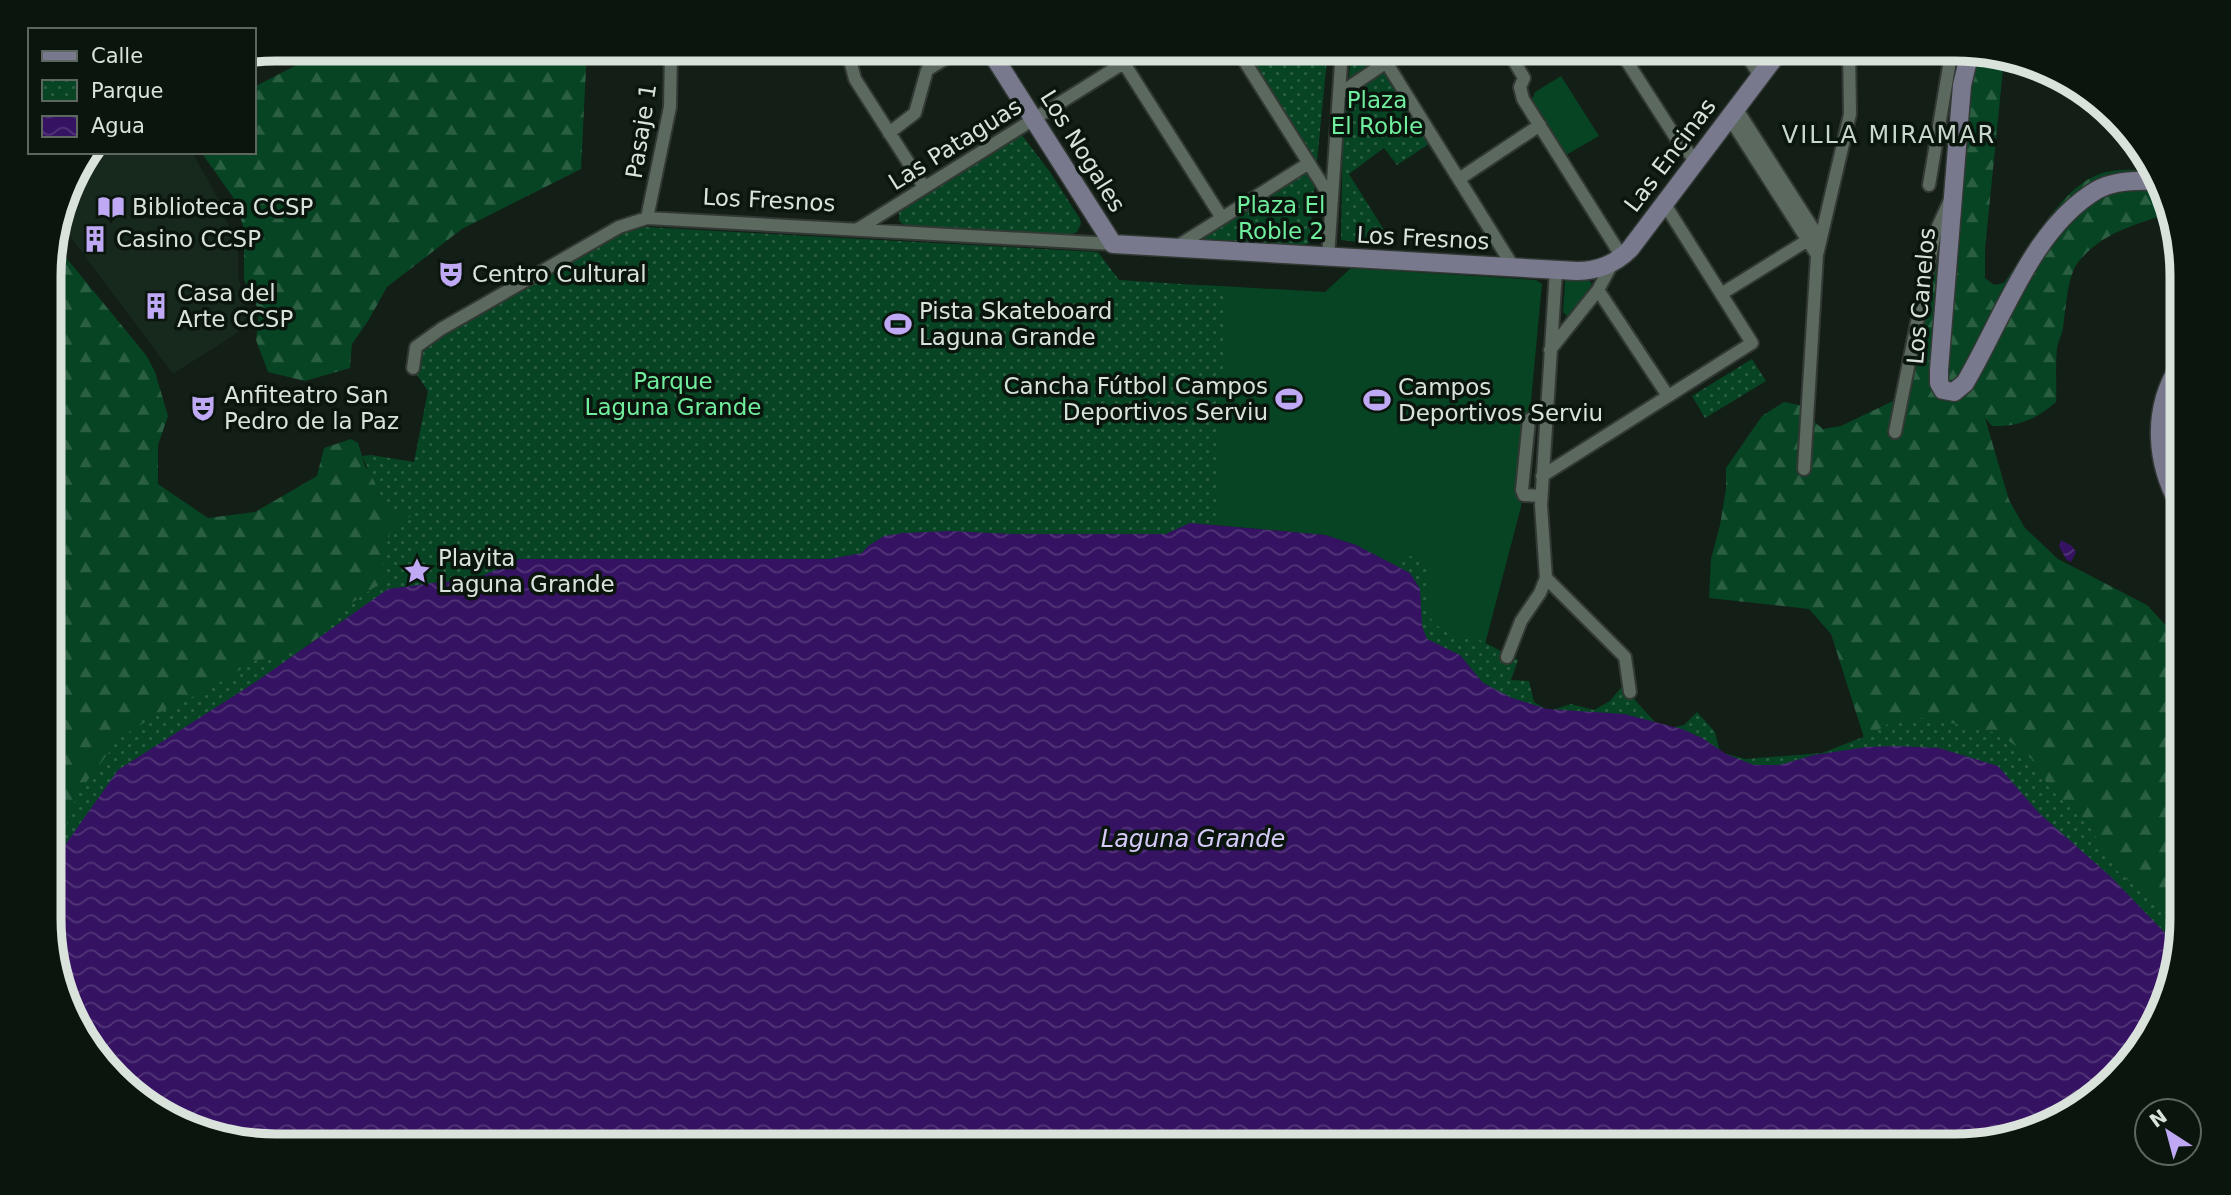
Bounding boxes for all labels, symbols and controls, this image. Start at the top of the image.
legend [28,28,256,154]
text: Calle [91,44,143,68]
text: Parque [91,79,163,103]
street label: Pasaje 1 [621,82,661,180]
street label: Los Nogales [1035,85,1131,217]
park label: Plaza El Roble [1331,87,1423,139]
street label: Las Pataguas [884,93,1026,195]
street label: Las Encinas [1619,93,1721,217]
text: Agua [91,114,145,138]
district label: VILLA MIRAMAR [1782,121,1996,149]
street label: Los Fresnos [702,184,836,216]
library icon: Biblioteca CCSP [96,192,126,222]
park label: Plaza El Roble 2 [1237,192,1325,244]
place label: Biblioteca CCSP [132,194,314,220]
street label: Los Fresnos [1356,222,1490,254]
building icon: Casino CCSP [80,224,110,254]
place label: Casino CCSP [116,226,261,252]
street label: Los Canelos [1902,227,1940,365]
theatre icon: Centro Cultural [436,259,466,289]
place label: Centro Cultural [472,261,647,287]
place label: Casa del Arte CCSP [177,280,293,332]
building icon: Casa del Arte CCSP [141,291,171,321]
place label: Pista Skateboard Laguna Grande [919,298,1112,350]
sports icon: Pista Skateboard Laguna Grande [883,309,913,339]
park label: Parque Laguna Grande [585,368,761,420]
place label: Cancha Fútbol Campos Deportivos Serviu [1003,373,1268,425]
place label: Campos Deportivos Serviu [1398,374,1603,426]
place label: Anfiteatro San Pedro de la Paz [224,382,399,434]
sports icon: Cancha Fútbol Campos Deportivos Serviu [1274,384,1304,414]
sports icon: Campos Deportivos Serviu [1362,385,1392,415]
theatre icon: Anfiteatro San Pedro de la Paz [188,393,218,423]
place label: Playita Laguna Grande [438,545,615,597]
place icon: Playita Laguna Grande [402,556,432,586]
water label: Laguna Grande [1101,825,1285,853]
north arrow [2133,1097,2203,1167]
text: N [2145,1105,2171,1132]

